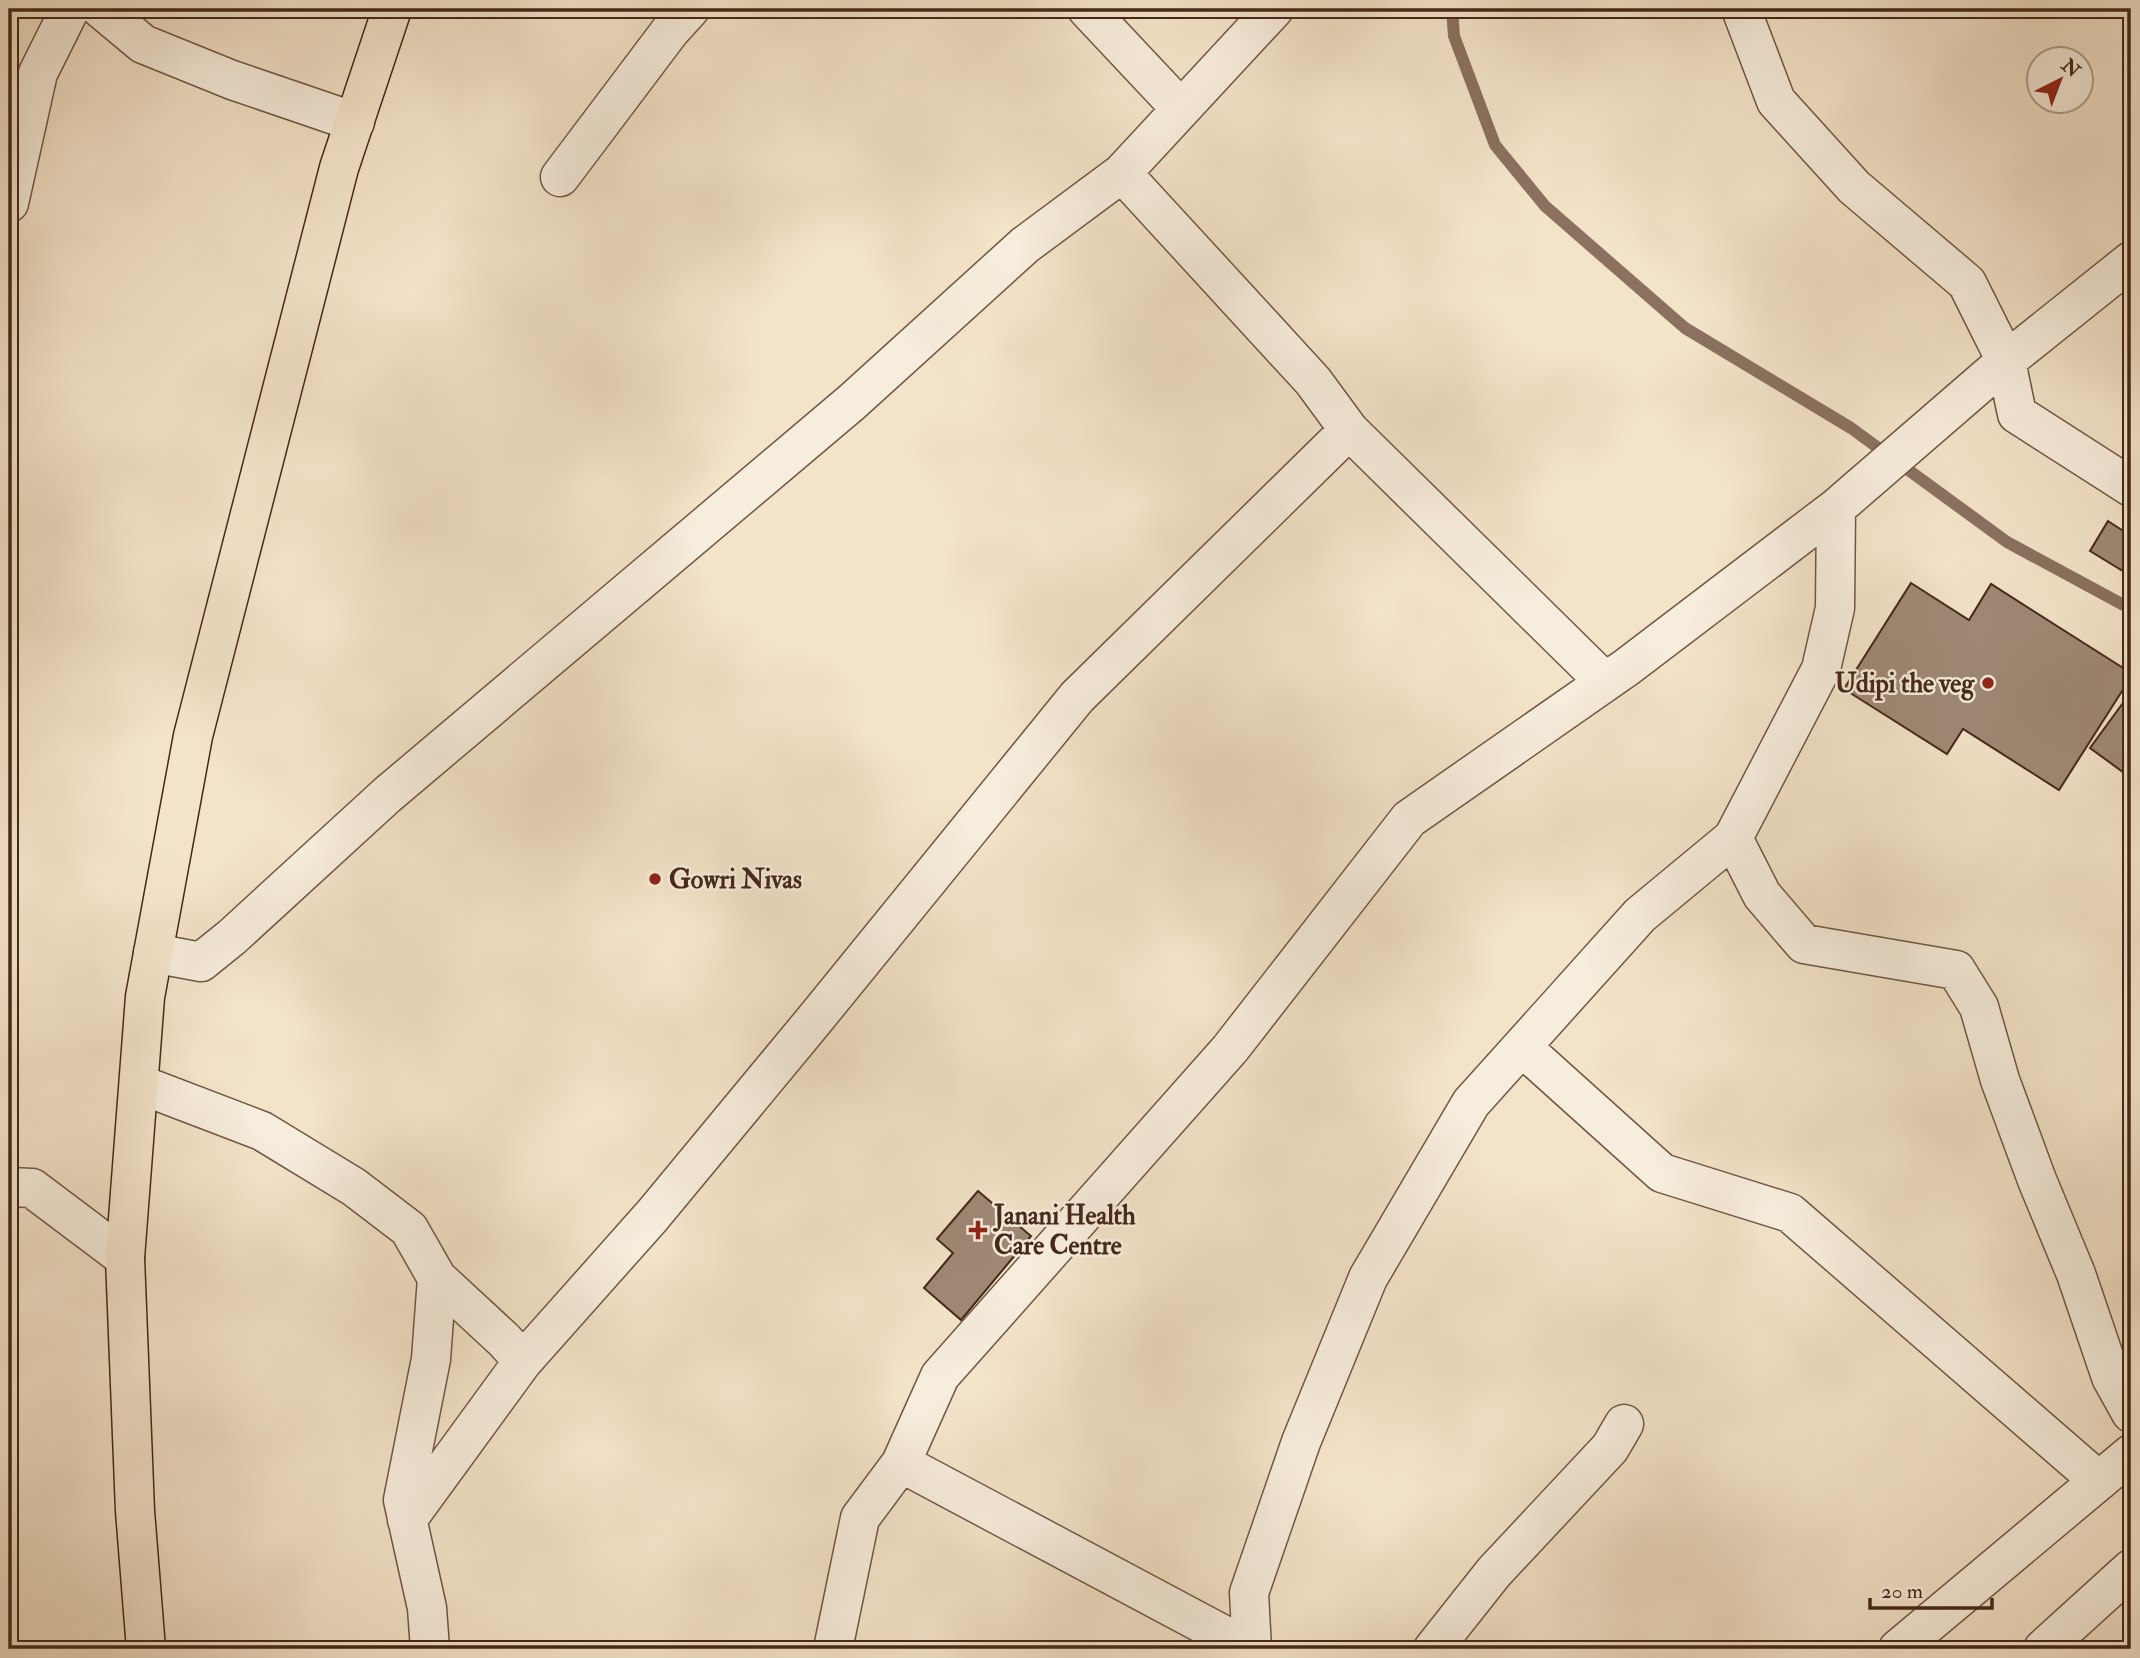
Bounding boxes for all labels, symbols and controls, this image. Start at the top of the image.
north arrow [2024,46,2094,116]
text: N [2056,53,2086,83]
place label: Udipi the veg [1835,668,1975,701]
marker: Udipi the veg [1980,675,1996,691]
place label: Gowri Nivas [669,864,802,896]
marker: Gowri Nivas [647,871,663,887]
place label: Janani Health Care Centre [992,1200,1136,1262]
marker: Janani Health Care Centre [968,1220,988,1240]
scale bar [1870,1567,1993,1611]
text: 20 m [1881,1578,1923,1605]

